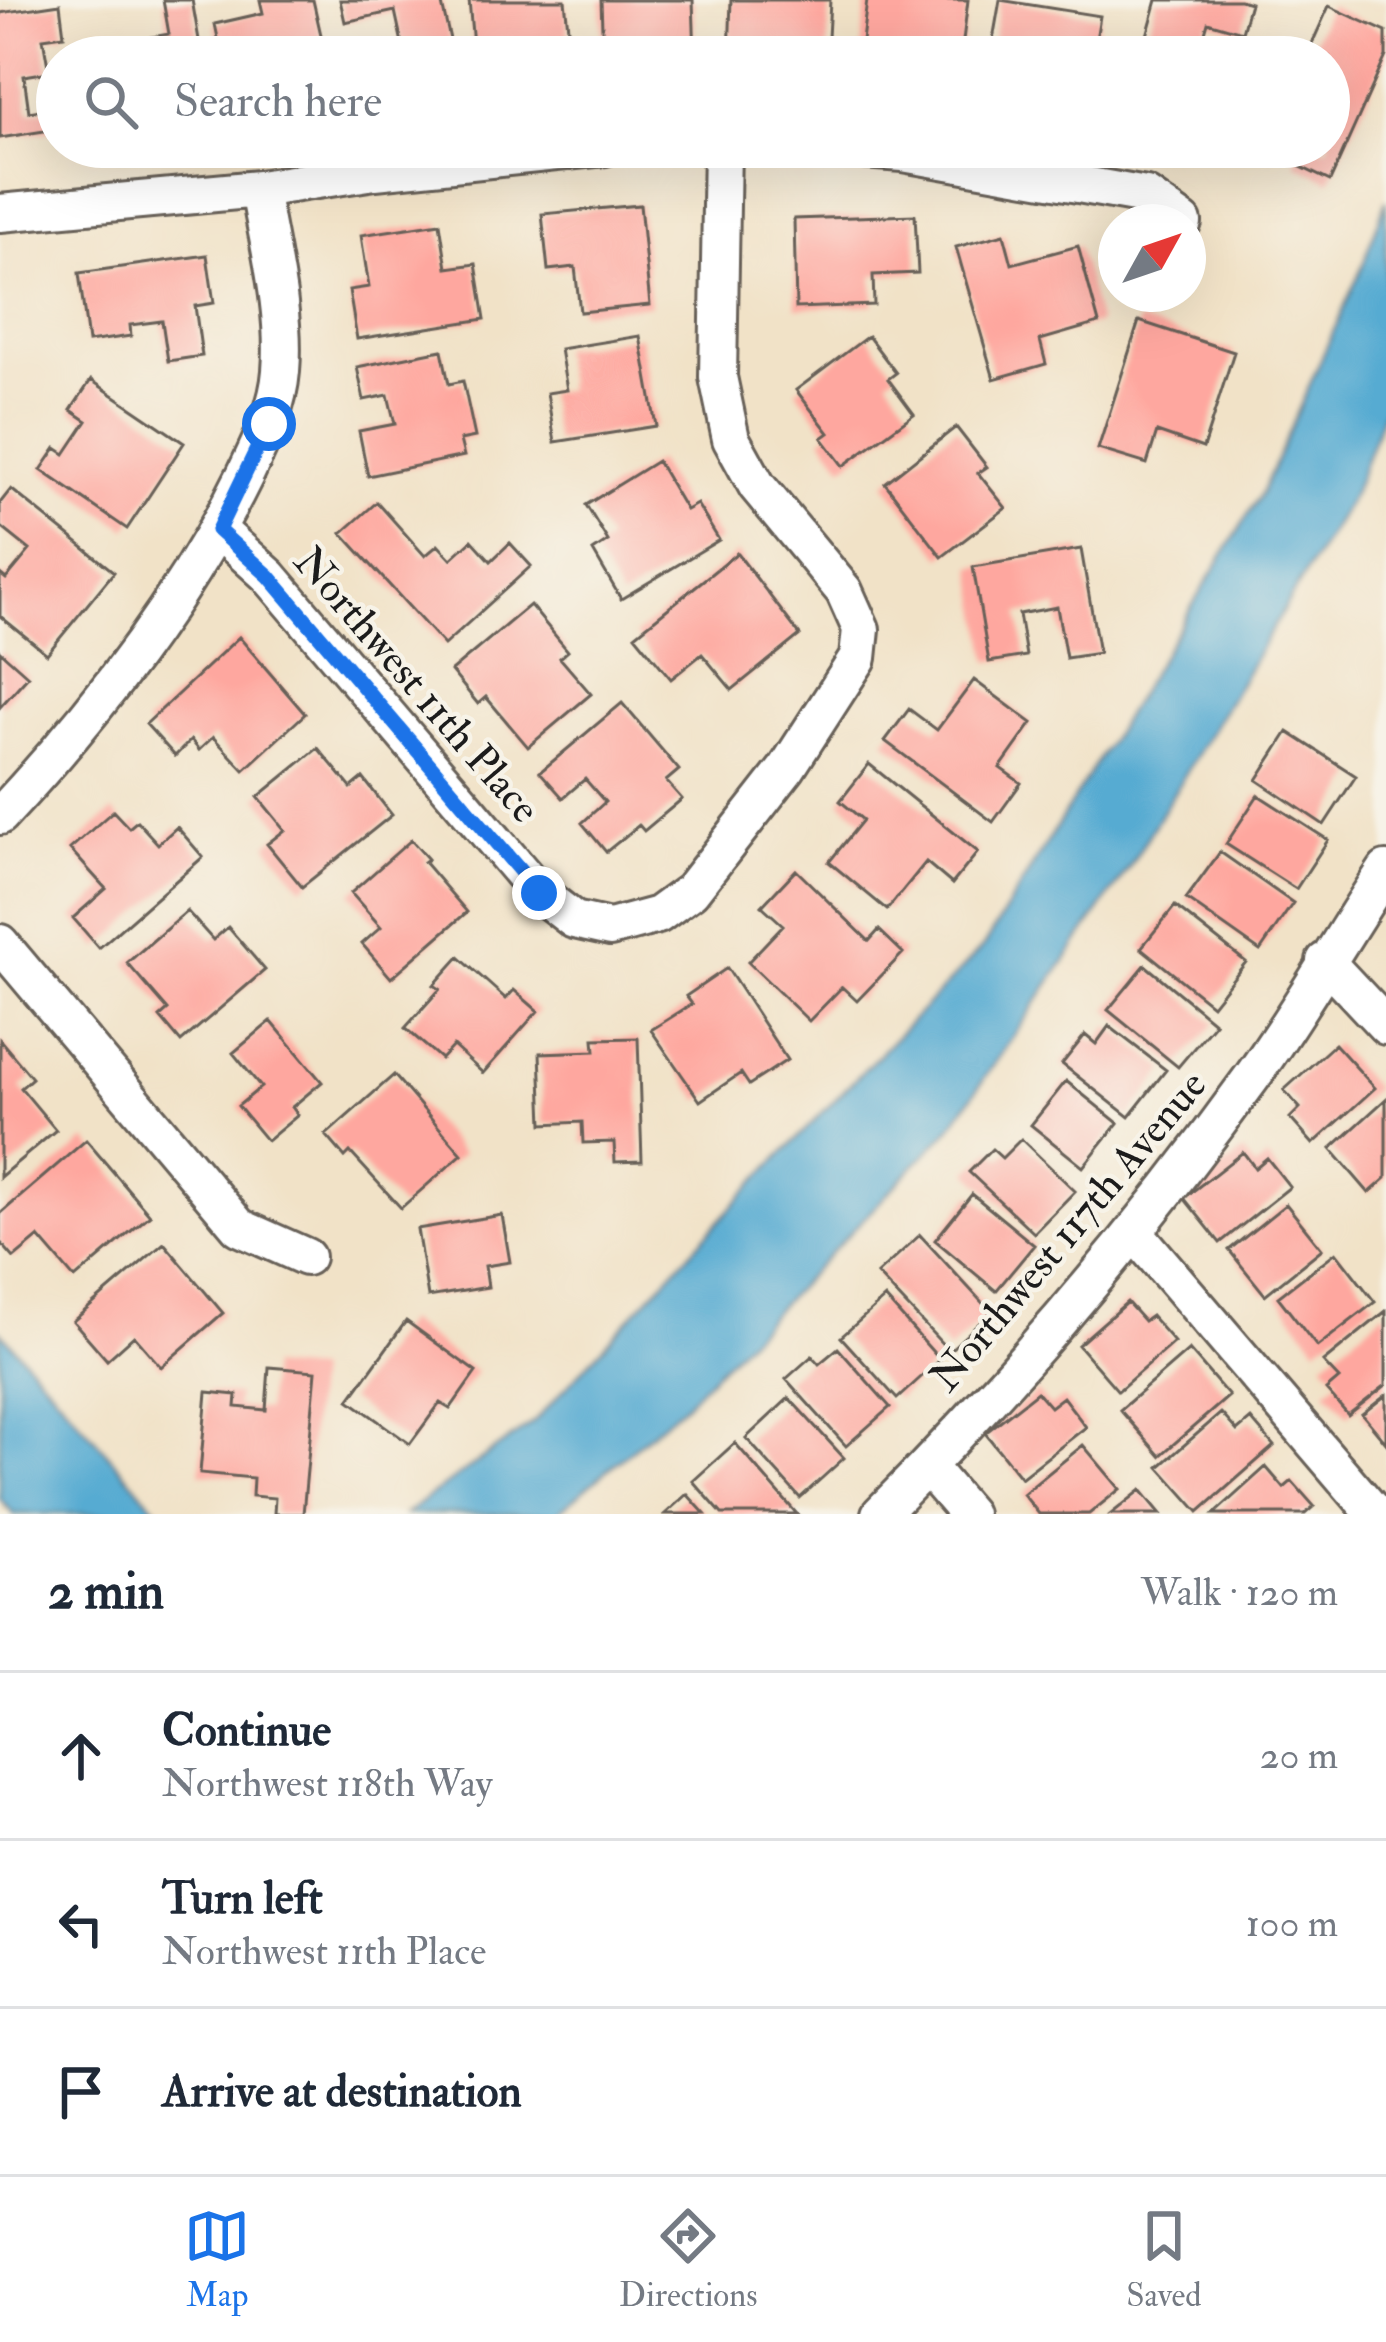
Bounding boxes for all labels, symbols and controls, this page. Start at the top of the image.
search box [36,36,1350,168]
icon: search [78,69,144,135]
text: Search here [174,74,382,130]
north arrow [1098,204,1206,312]
route start [242,397,296,451]
street label: Northwest 11th Place [282,536,551,834]
route end [512,866,566,920]
street label: Northwest 117th Avenue [919,1060,1218,1402]
text: 2 min [48,1560,164,1624]
text: Walk · 120 m [1141,1568,1338,1617]
text: Continue [162,1703,331,1759]
icon: ahead [48,1723,114,1789]
text: 20 m [1260,1731,1338,1780]
text: Northwest 118th Way [162,1759,493,1808]
text: Turn left [162,1871,323,1927]
icon: left [48,1891,114,1957]
text: 100 m [1246,1899,1338,1948]
text: Northwest 11th Place [162,1927,486,1976]
icon: arrive [48,2059,114,2125]
text: Arrive at destination [162,2064,522,2120]
tab: Map [184,2203,250,2316]
tab: Directions [619,2203,758,2316]
tab: Saved [1126,2203,1202,2316]

